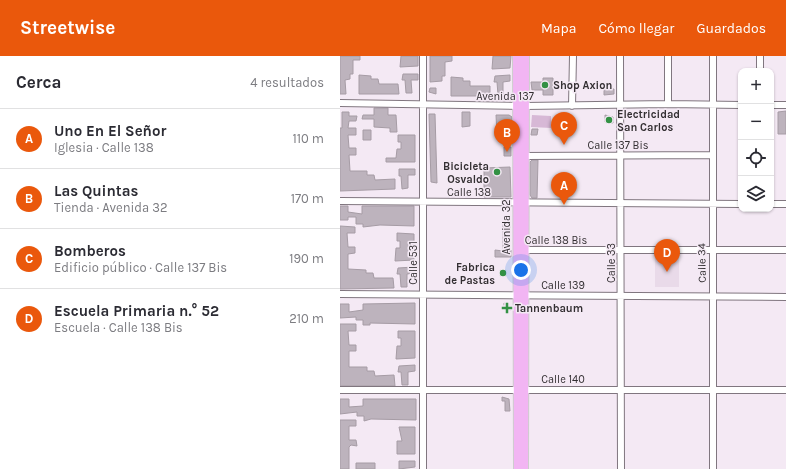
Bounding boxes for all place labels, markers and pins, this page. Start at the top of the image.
place label: Shop Axion [553,79,612,92]
marker: Shop Axion [540,80,550,90]
place label: Electricidad San Carlos [617,108,680,134]
pin: C [551,112,577,145]
marker: Electricidad San Carlos [604,115,614,125]
pin: B [494,119,520,152]
place label: Bicicleta Osvaldo [443,160,489,186]
marker: Bicicleta Osvaldo [492,167,502,177]
pin: A [551,172,577,205]
pin: D [654,239,680,272]
place label: Fabrica de Pastas [444,261,495,287]
marker: Fabrica de Pastas [498,268,508,278]
place label: Tannenbaum [515,302,583,315]
marker: Tannenbaum [502,303,512,313]

